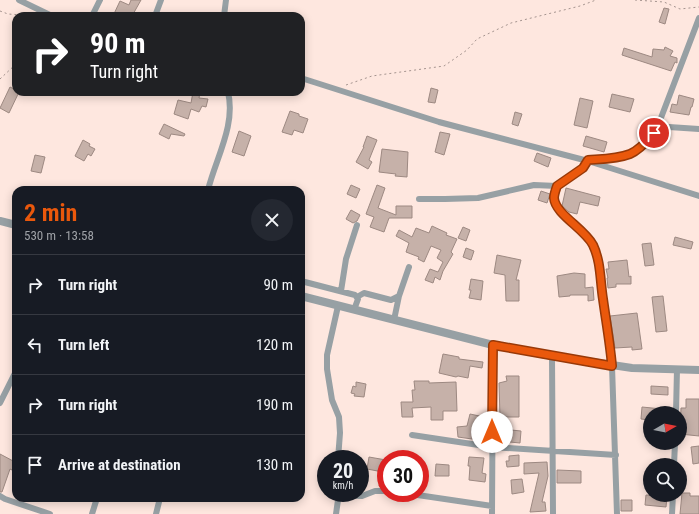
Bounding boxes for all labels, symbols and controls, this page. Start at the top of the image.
text: 90 m [90,27,146,60]
icon: right [24,28,76,80]
text: Turn right [90,61,158,82]
pin [637,116,671,150]
icon: arrive [643,122,665,144]
text: 2 min [24,199,77,227]
button: close [251,199,293,241]
text: 530 m · 13:58 [24,228,94,243]
icon: right [24,274,46,296]
text: Turn right [58,276,117,294]
text: 90 m [263,276,293,294]
icon: left [24,334,46,356]
text: Turn left [58,336,109,354]
text: 120 m [256,336,293,354]
icon: right [24,394,46,416]
text: Turn right [58,396,117,414]
text: 190 m [256,396,293,414]
north arrow [643,406,687,450]
map controls [643,406,687,502]
position arrow [471,411,513,453]
speed limit sign: 30 [377,450,429,502]
icon: arrive [24,454,46,476]
text: Arrive at destination [58,456,181,474]
text: 130 m [256,456,293,474]
button: search [643,458,687,502]
text: 20 [333,459,353,483]
text: km/h [333,480,353,491]

